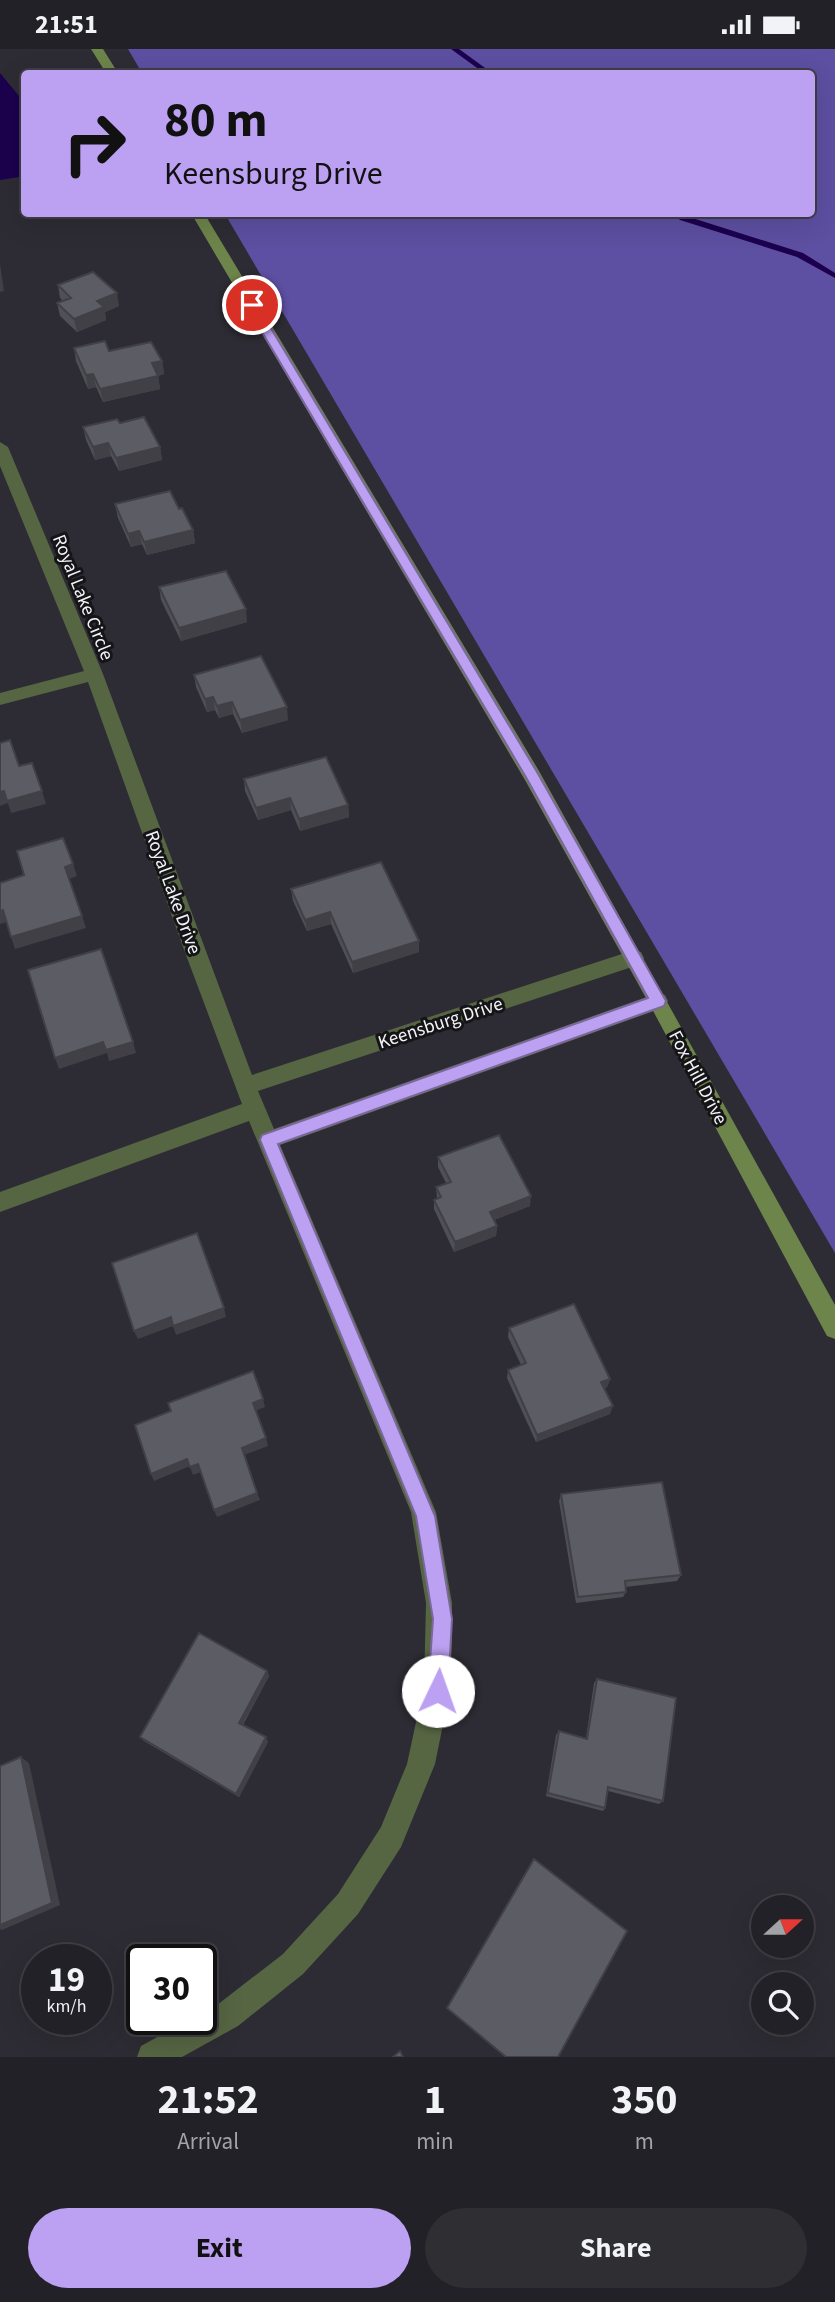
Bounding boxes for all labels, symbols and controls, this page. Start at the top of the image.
text: 21:51 [35,6,98,43]
text: 80 m [164,86,268,156]
icon: right [49,98,140,189]
text: Keensburg Drive [164,151,383,197]
pin [222,275,282,335]
icon: arrive [233,286,271,324]
street label: Royal Lake Circle [45,531,120,665]
street label: Royal Lake Drive [138,827,207,958]
street label: Keensburg Drive [375,991,506,1056]
street label: Fox Hill Drive [662,1026,734,1130]
position arrow [401,1654,475,1728]
north arrow [751,1895,814,1958]
map controls [751,1895,814,2035]
speed limit sign: 30 [126,1944,217,2035]
text: 19 [48,1955,85,2005]
button: search [751,1972,814,2035]
text: km/h [47,1994,86,2019]
text: 21:52 [157,2070,259,2130]
text: 1 [424,2070,446,2130]
text: 350 [611,2070,678,2130]
text: Arrival [177,2125,239,2158]
text: min [416,2125,454,2158]
text: m [635,2125,654,2158]
button: Exit [28,2208,411,2288]
button: Share [425,2208,807,2288]

